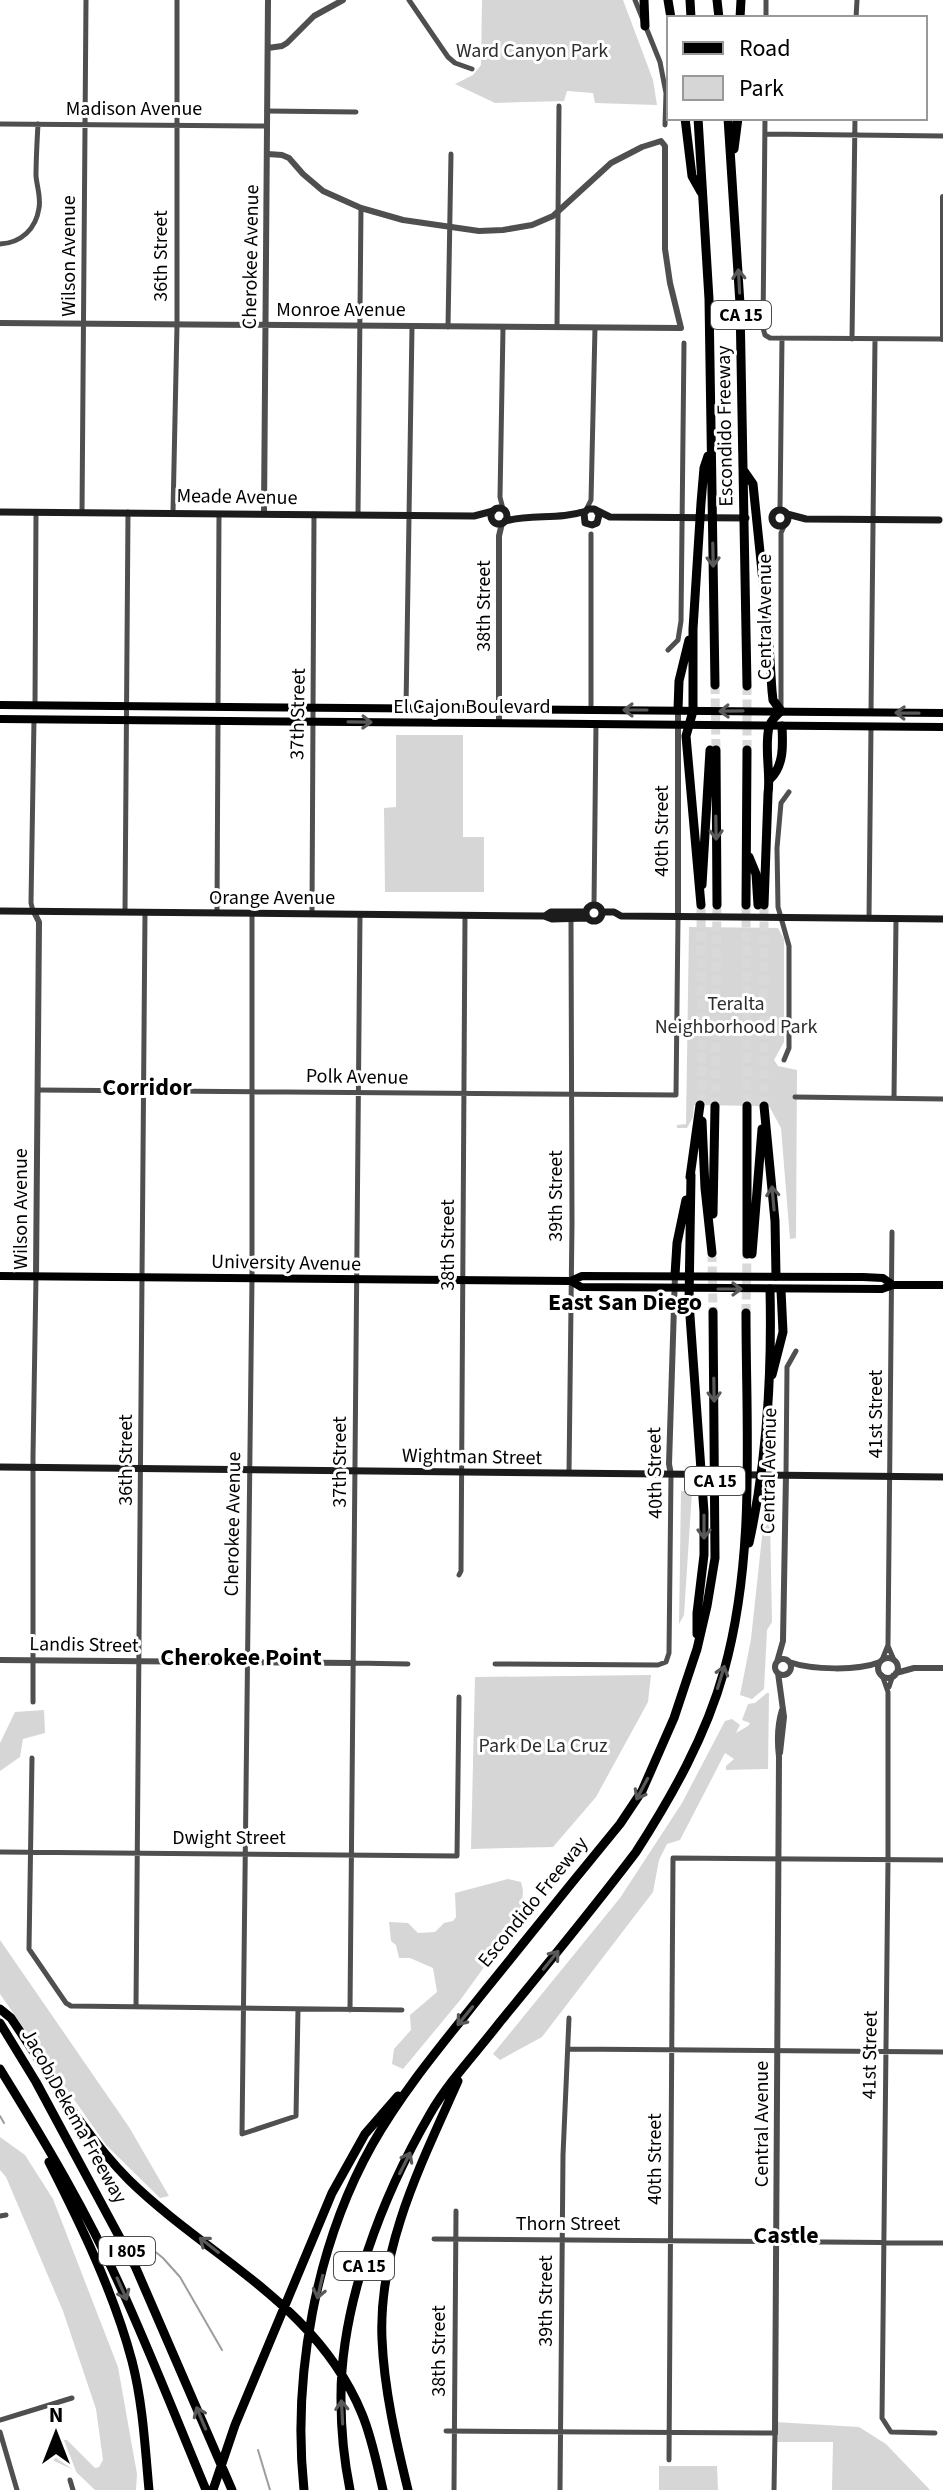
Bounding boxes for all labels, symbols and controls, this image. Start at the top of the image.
legend [667,16,927,120]
text: Road [739,31,791,66]
park label: Ward Canyon Park [456,37,608,65]
text: Park [739,71,784,106]
street label: Madison Avenue [66,95,202,123]
street label: Cherokee Avenue [236,184,266,330]
street label: Wilson Avenue [55,195,83,317]
street label: 36th Street [147,210,175,302]
one-way arrow [731,268,746,295]
street label: Monroe Avenue [276,296,406,324]
road number: CA 15 [711,301,771,329]
street label: Escondido Freeway [710,345,740,507]
street label: Meade Avenue [176,482,298,512]
one-way arrow [705,541,720,568]
street label: Central Avenue [751,554,779,680]
street label: 38th Street [470,560,498,652]
street label: 37th Street [283,668,313,760]
street label: El Cajon Boulevard [393,693,551,721]
one-way arrow [622,702,649,718]
one-way arrow [718,703,745,719]
one-way arrow [894,705,921,720]
one-way arrow [346,714,373,730]
street label: 40th Street [648,785,676,877]
one-way arrow [709,814,724,841]
street label: Orange Avenue [209,884,335,912]
park label: Teralta Neighborhood Park [655,990,817,1041]
street label: Polk Avenue [306,1062,408,1092]
district label: Corridor [102,1070,192,1105]
street label: Wilson Avenue [7,1148,35,1270]
street label: 39th Street [542,1150,570,1242]
one-way arrow [765,1185,780,1212]
street label: 38th Street [434,1199,462,1291]
street label: University Avenue [211,1248,361,1278]
one-way arrow [716,1281,743,1297]
district label: East San Diego [548,1285,702,1320]
street label: 41st Street [862,1369,890,1458]
one-way arrow [707,1376,722,1403]
street label: Central Avenue [754,1408,784,1534]
street label: 36th Street [112,1414,140,1506]
street label: 37th Street [326,1416,354,1508]
street label: 40th Street [640,1427,670,1519]
street label: Wightman Street [402,1442,543,1472]
street label: Cherokee Avenue [218,1451,248,1597]
road number: CA 15 [685,1467,745,1495]
one-way arrow [696,1513,712,1540]
street label: Landis Street [29,1630,139,1660]
district label: Cherokee Point [160,1640,322,1675]
one-way arrow [714,1665,729,1691]
park label: Park De La Cruz [478,1732,608,1760]
one-way arrow [634,1777,650,1800]
street label: Dwight Street [172,1824,286,1852]
street label: Escondido Freeway [471,1830,595,1973]
one-way arrow [542,1950,559,1971]
one-way arrow [456,2005,473,2026]
street label: 41st Street [855,2010,885,2100]
street label: Jacob Dekema Freeway [14,2023,134,2209]
street label: Central Avenue [748,2061,776,2187]
street label: 40th Street [641,2113,669,2205]
one-way arrow [398,2152,414,2176]
street label: Thorn Street [516,2210,620,2238]
district label: Castle [753,2218,819,2253]
one-way arrow [199,2236,220,2254]
road number: I 805 [99,2237,155,2265]
road number: CA 15 [334,2252,394,2280]
street label: 39th Street [532,2255,560,2347]
one-way arrow [311,2273,326,2299]
one-way arrow [115,2277,130,2301]
street label: 38th Street [425,2305,453,2397]
north arrow [16,2394,96,2474]
text: N [49,2399,63,2431]
one-way arrow [334,2400,349,2426]
one-way arrow [192,2407,207,2431]

